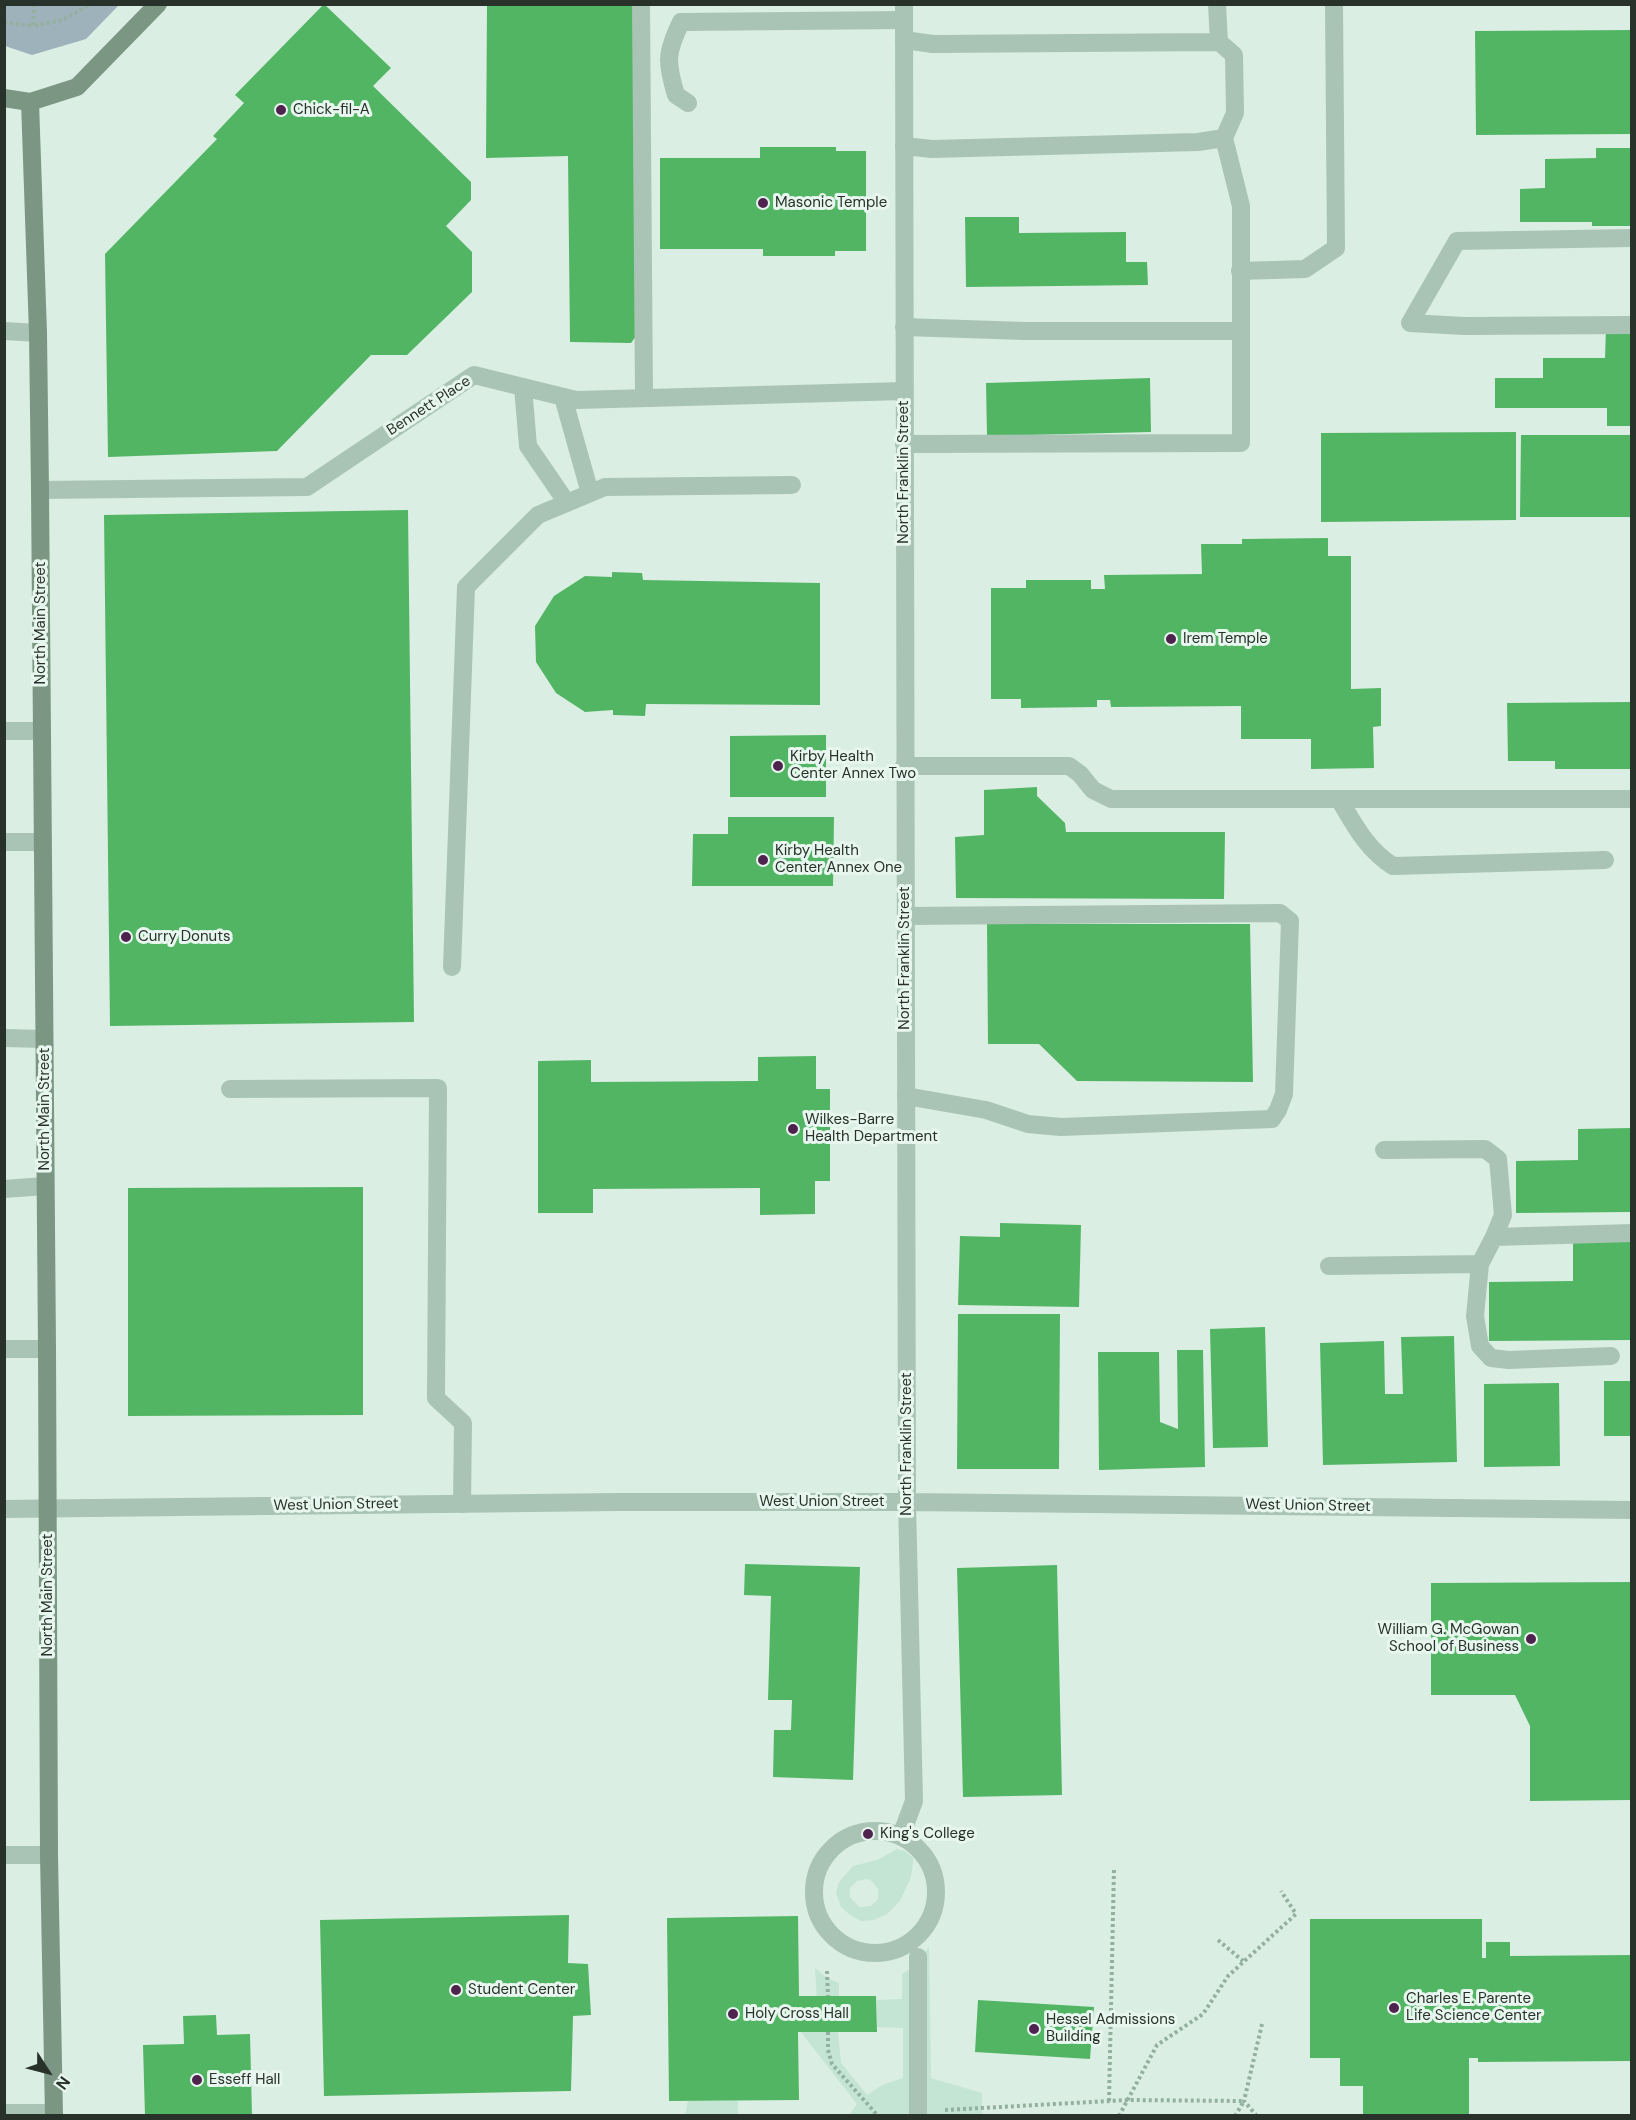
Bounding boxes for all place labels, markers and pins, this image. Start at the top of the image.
place label: Chick-fil-A [293,101,370,119]
marker: Chick-fil-A [274,103,288,117]
place label: Masonic Temple [775,194,887,212]
marker: Masonic Temple [756,196,770,210]
place label: Irem Temple [1183,630,1268,648]
marker: Irem Temple [1164,632,1178,646]
place label: Kirby Health Center Annex Two [790,748,916,783]
marker: Kirby Health Center Annex Two [771,759,785,773]
place label: Kirby Health Center Annex One [775,842,902,877]
marker: Kirby Health Center Annex One [756,853,770,867]
place label: Curry Donuts [138,928,231,946]
marker: Curry Donuts [119,930,133,944]
place label: Wilkes-Barre Health Department [805,1111,938,1146]
marker: Wilkes-Barre Health Department [786,1122,800,1136]
place label: William G. McGowan School of Business [1378,1621,1519,1656]
marker: William G. McGowan School of Business [1524,1632,1538,1646]
place label: King's College [880,1825,975,1843]
marker: King's College [861,1827,875,1841]
place label: Student Center [468,1981,575,1999]
marker: Student Center [449,1983,463,1997]
place label: Charles E. Parente Life Science Center [1406,1990,1542,2025]
marker: Charles E. Parente Life Science Center [1387,2001,1401,2015]
place label: Holy Cross Hall [745,2005,849,2023]
marker: Holy Cross Hall [726,2007,740,2021]
place label: Hessel Admissions Building [1046,2011,1175,2046]
marker: Hessel Admissions Building [1027,2022,1041,2036]
place label: Esseff Hall [209,2071,280,2089]
marker: Esseff Hall [190,2073,204,2087]

